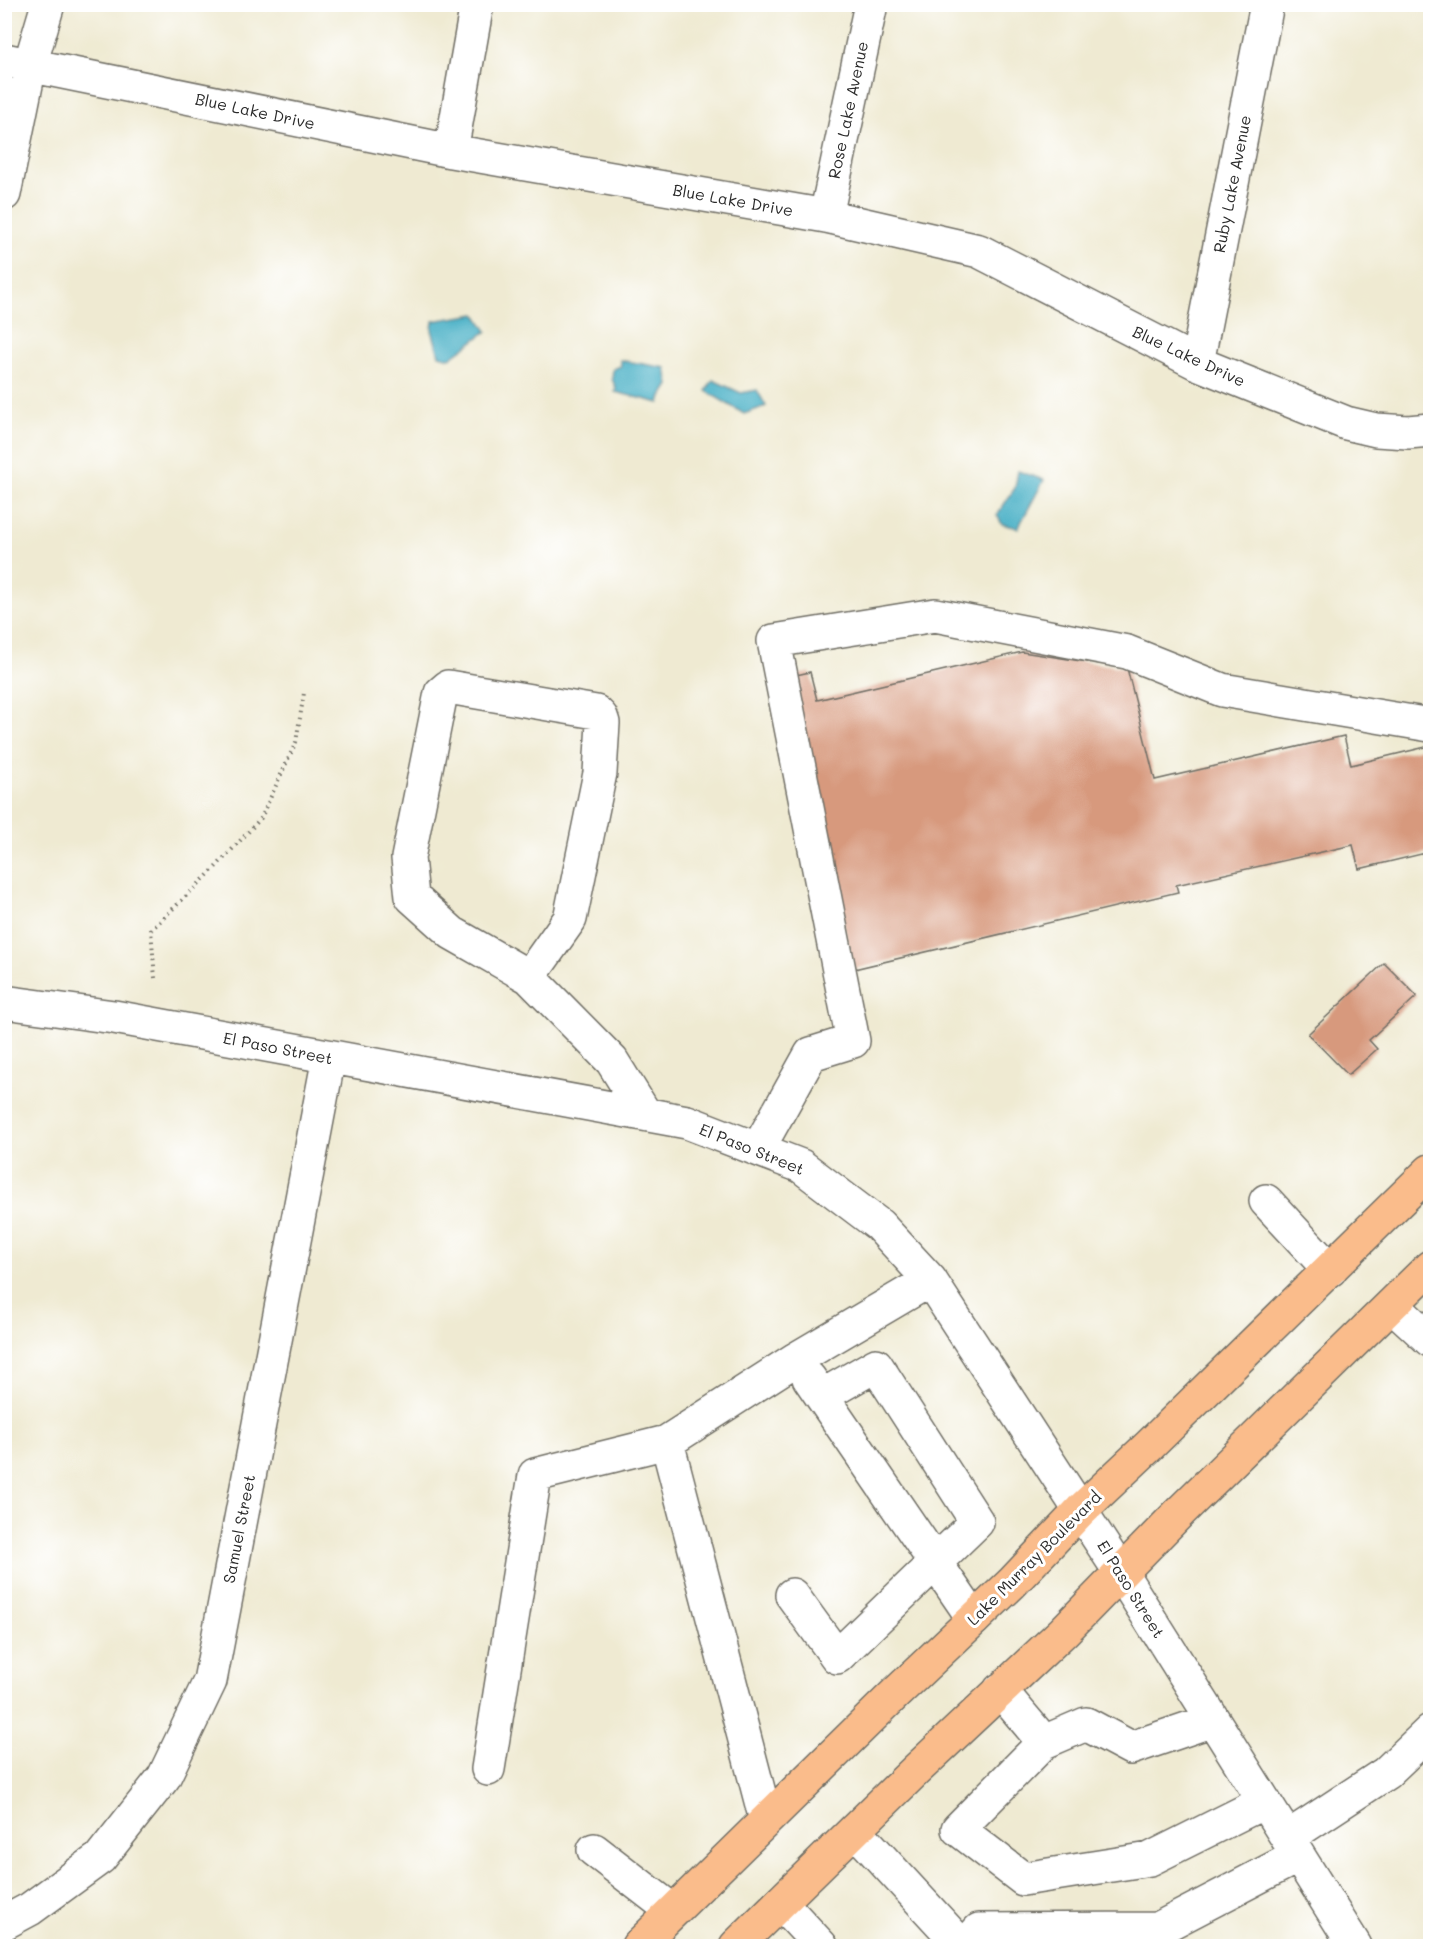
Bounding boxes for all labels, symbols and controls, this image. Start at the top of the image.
street label: Rose Lake Avenue [823,39,872,180]
street label: Blue Lake Drive [193,88,317,133]
street label: Ruby Lake Avenue [1208,113,1255,255]
street label: Blue Lake Drive [671,179,795,220]
street label: Blue Lake Drive [1130,320,1249,391]
street label: El Paso Street [221,1027,335,1068]
street label: El Paso Street [697,1118,808,1179]
street label: Samuel Street [218,1473,259,1585]
street label: Lake Murray Boulevard [962,1486,1105,1629]
street label: El Paso Street [1093,1536,1170,1642]

